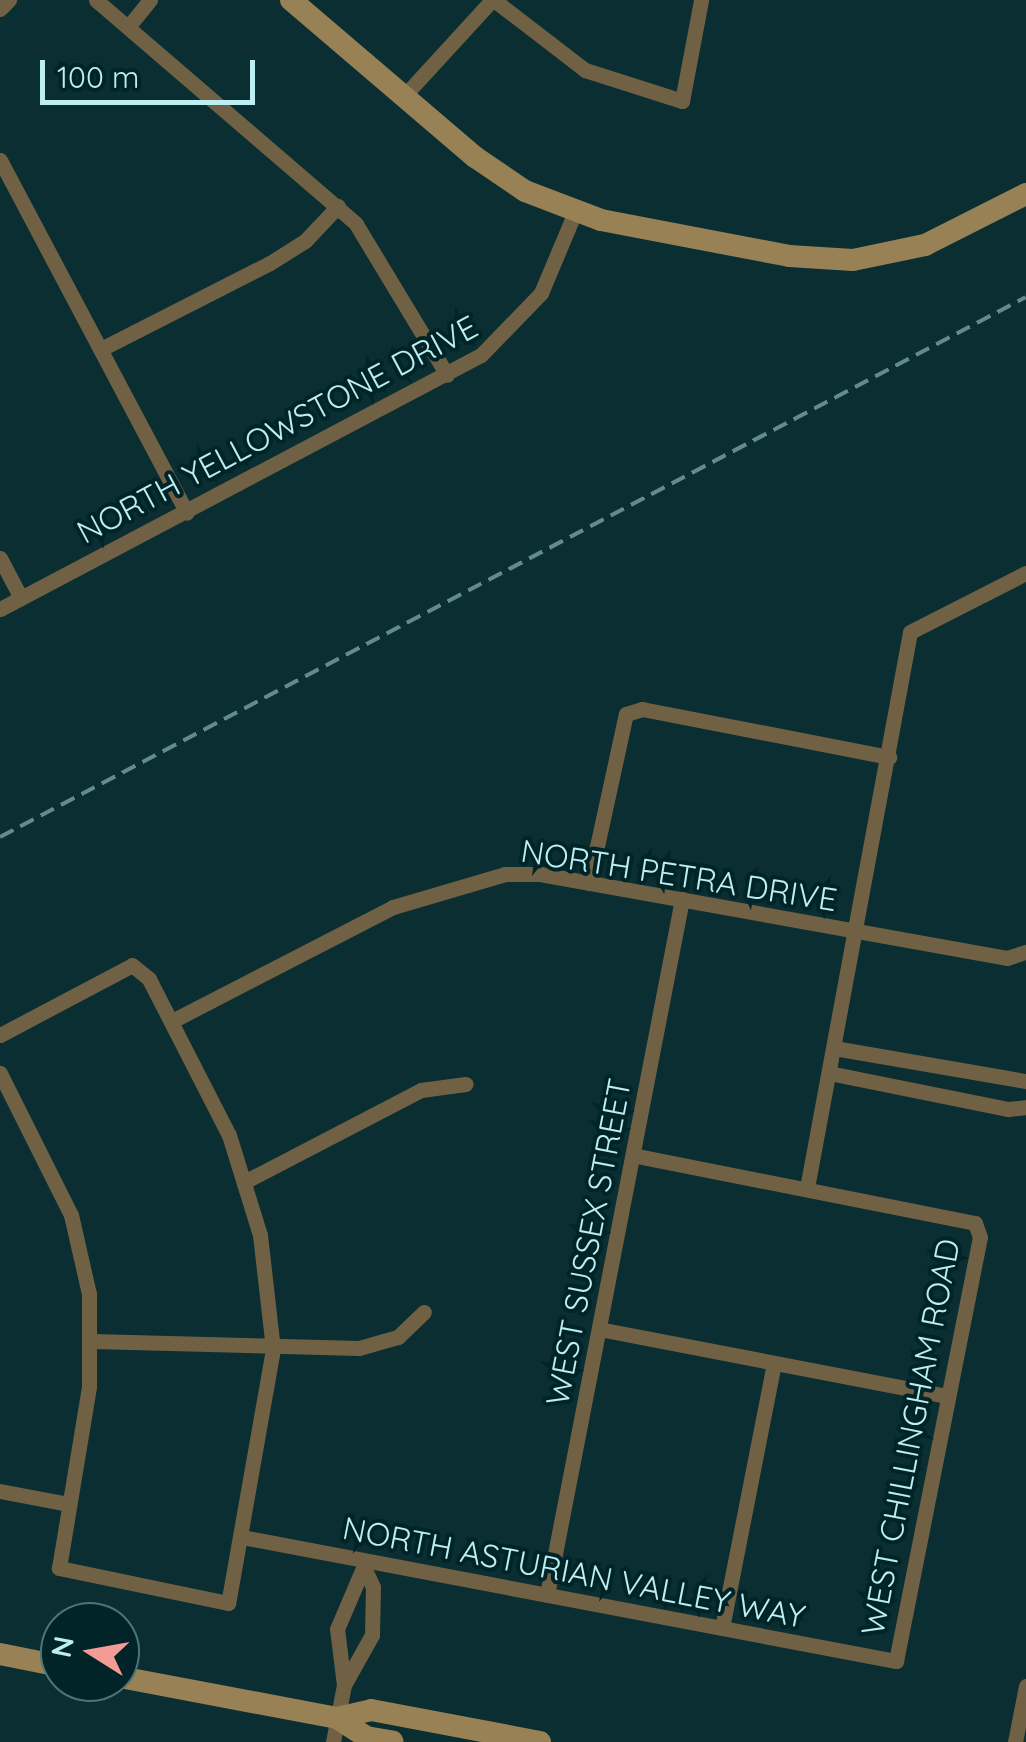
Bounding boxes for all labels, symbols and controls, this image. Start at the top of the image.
scale bar [45,40,260,102]
text: 100 m [57,58,139,96]
street label: NORTH YELLOWSTONE DRIVE [70,307,484,551]
street label: NORTH PETRA DRIVE [518,831,840,919]
street label: WEST SUSSEX STREET [537,1075,639,1409]
street label: WEST CHILLINGHAM ROAD [853,1236,967,1638]
street label: NORTH ASTURIAN VALLEY WAY [340,1508,808,1636]
north arrow [40,1602,140,1702]
text: N [43,1633,81,1660]

